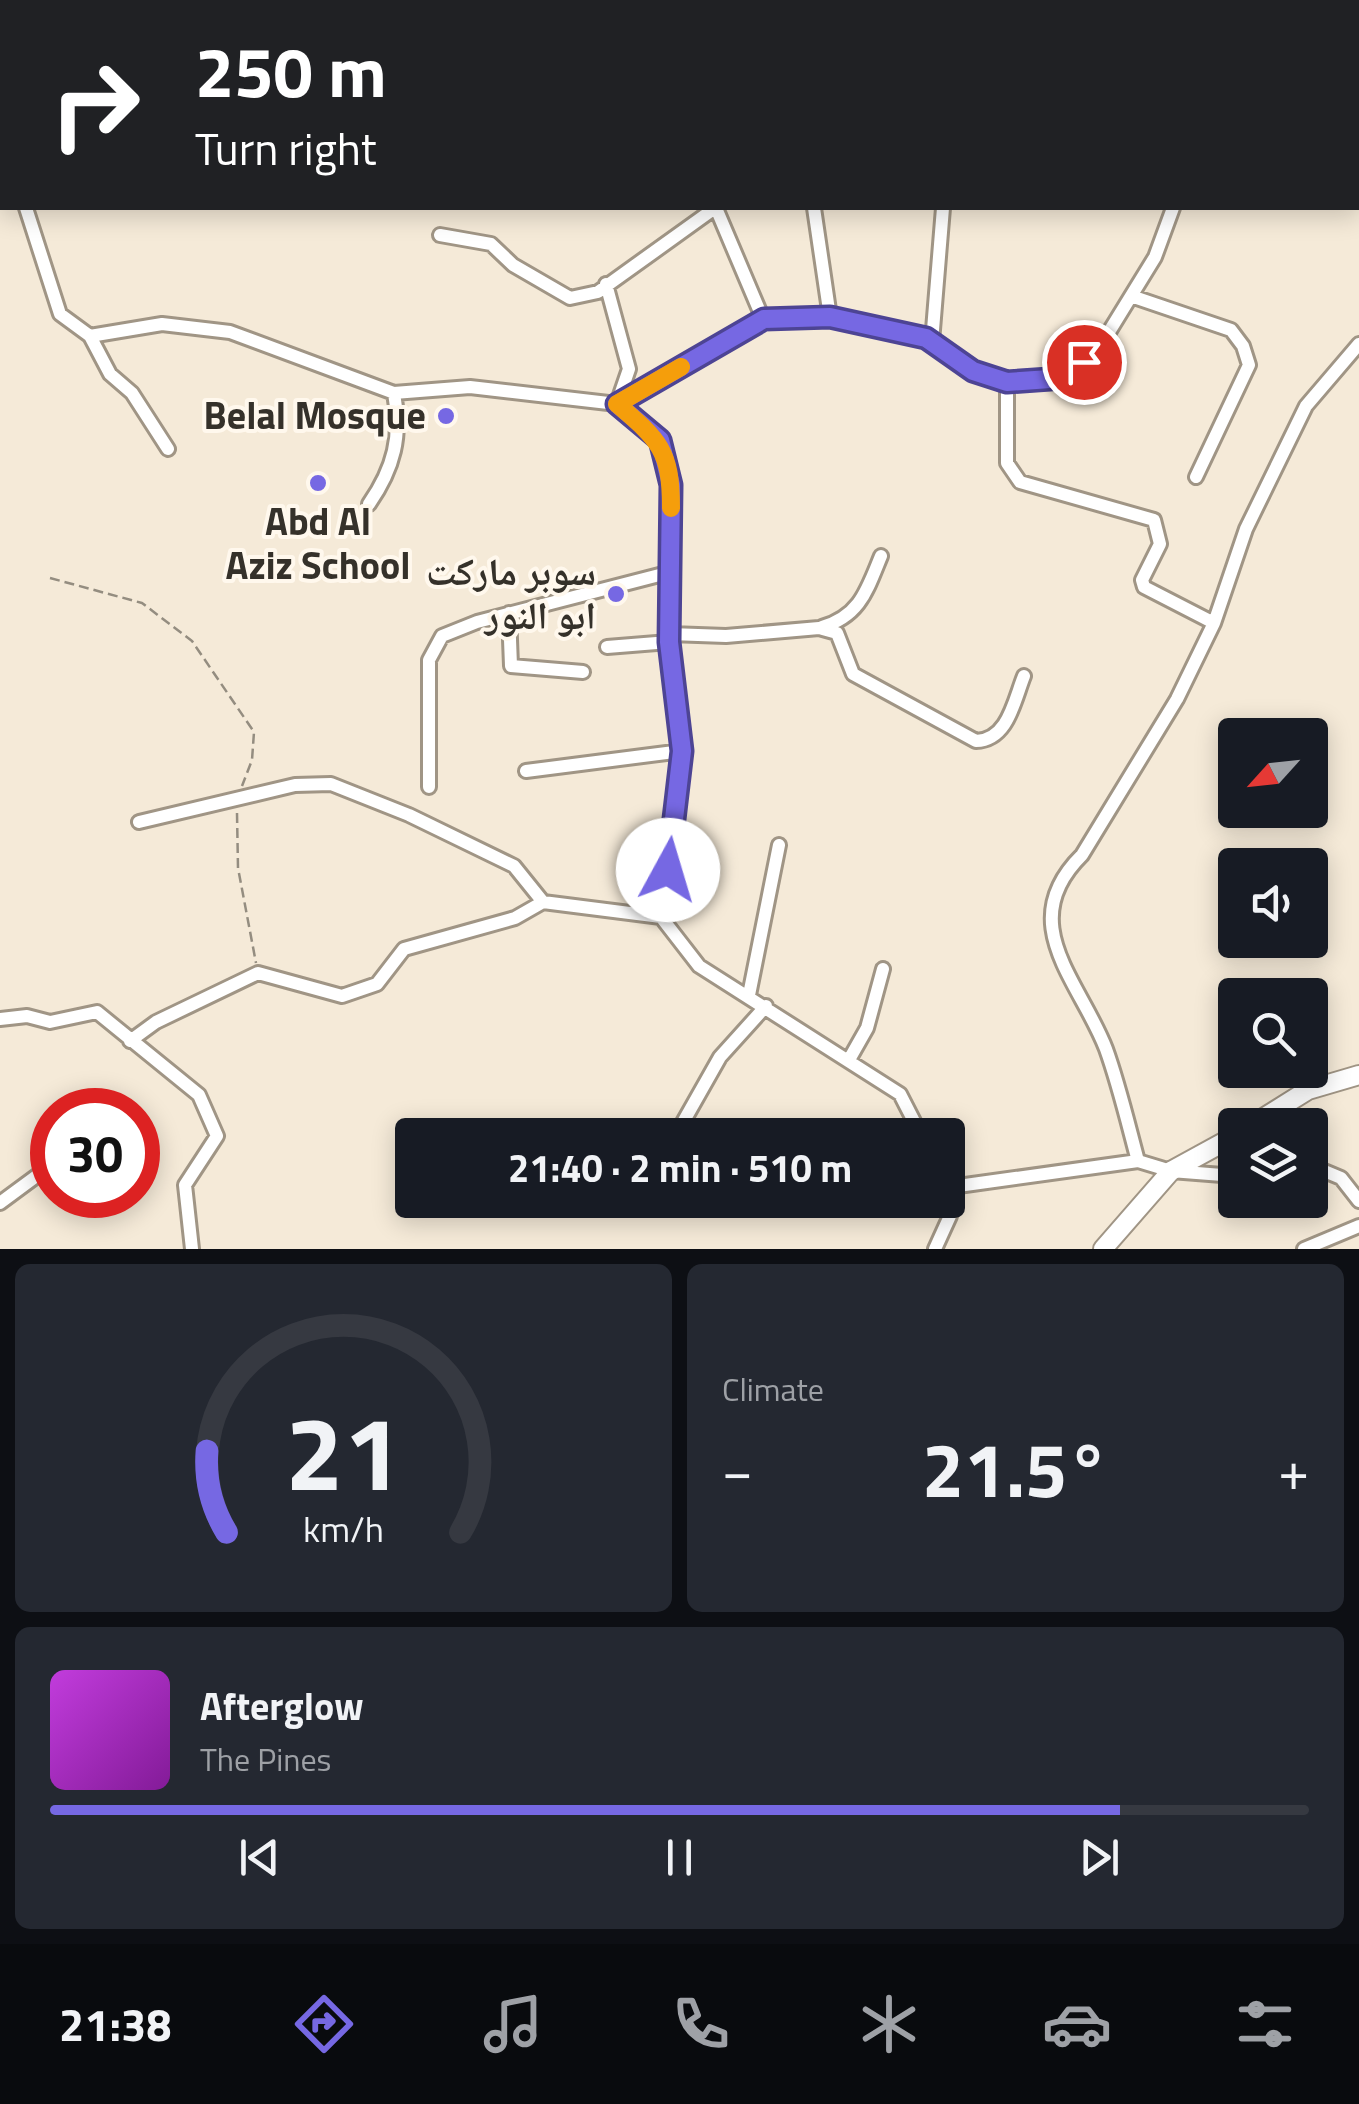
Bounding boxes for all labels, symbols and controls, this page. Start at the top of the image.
text: 250 m [195,18,387,124]
icon: right [30,40,160,170]
text: Turn right [195,114,377,182]
pin [1042,320,1127,405]
icon: arrive [1057,335,1112,390]
place label: Belal Mosque [204,386,426,444]
marker: Belal Mosque [435,405,457,427]
marker: Abd Al Aziz School [307,472,329,494]
place label: Abd Al Aziz School [226,492,410,594]
place label: سوبر ماركت ابو النور [426,542,596,644]
marker: سوبر ماركت ابو النور [605,583,627,605]
north arrow [1218,718,1328,828]
map controls [1218,718,1328,1218]
position arrow [616,818,720,922]
button: sound [1218,848,1328,958]
button: search [1218,978,1328,1088]
speed limit sign: 30 [30,1088,160,1218]
button: layers [1218,1108,1328,1218]
text: 21:40 · 2 min · 510 m [508,1139,852,1197]
text: Climate [722,1365,824,1413]
text: 21 [285,1372,402,1530]
text: 21.5° [922,1412,1109,1526]
text: − [722,1428,753,1511]
text: + [1278,1428,1309,1511]
text: km/h [303,1501,384,1556]
text: Afterglow [200,1677,364,1735]
text: The Pines [200,1735,331,1783]
icon: previous [232,1830,287,1885]
icon: pause [652,1830,707,1885]
icon: next [1072,1830,1127,1885]
icon: directions [289,1989,359,2059]
icon: music [478,1989,548,2059]
icon: phone [666,1989,736,2059]
icon: climate [854,1989,924,2059]
icon: car [1042,1989,1112,2059]
icon: filters [1230,1989,1300,2059]
text: 21:38 [59,1990,171,2058]

